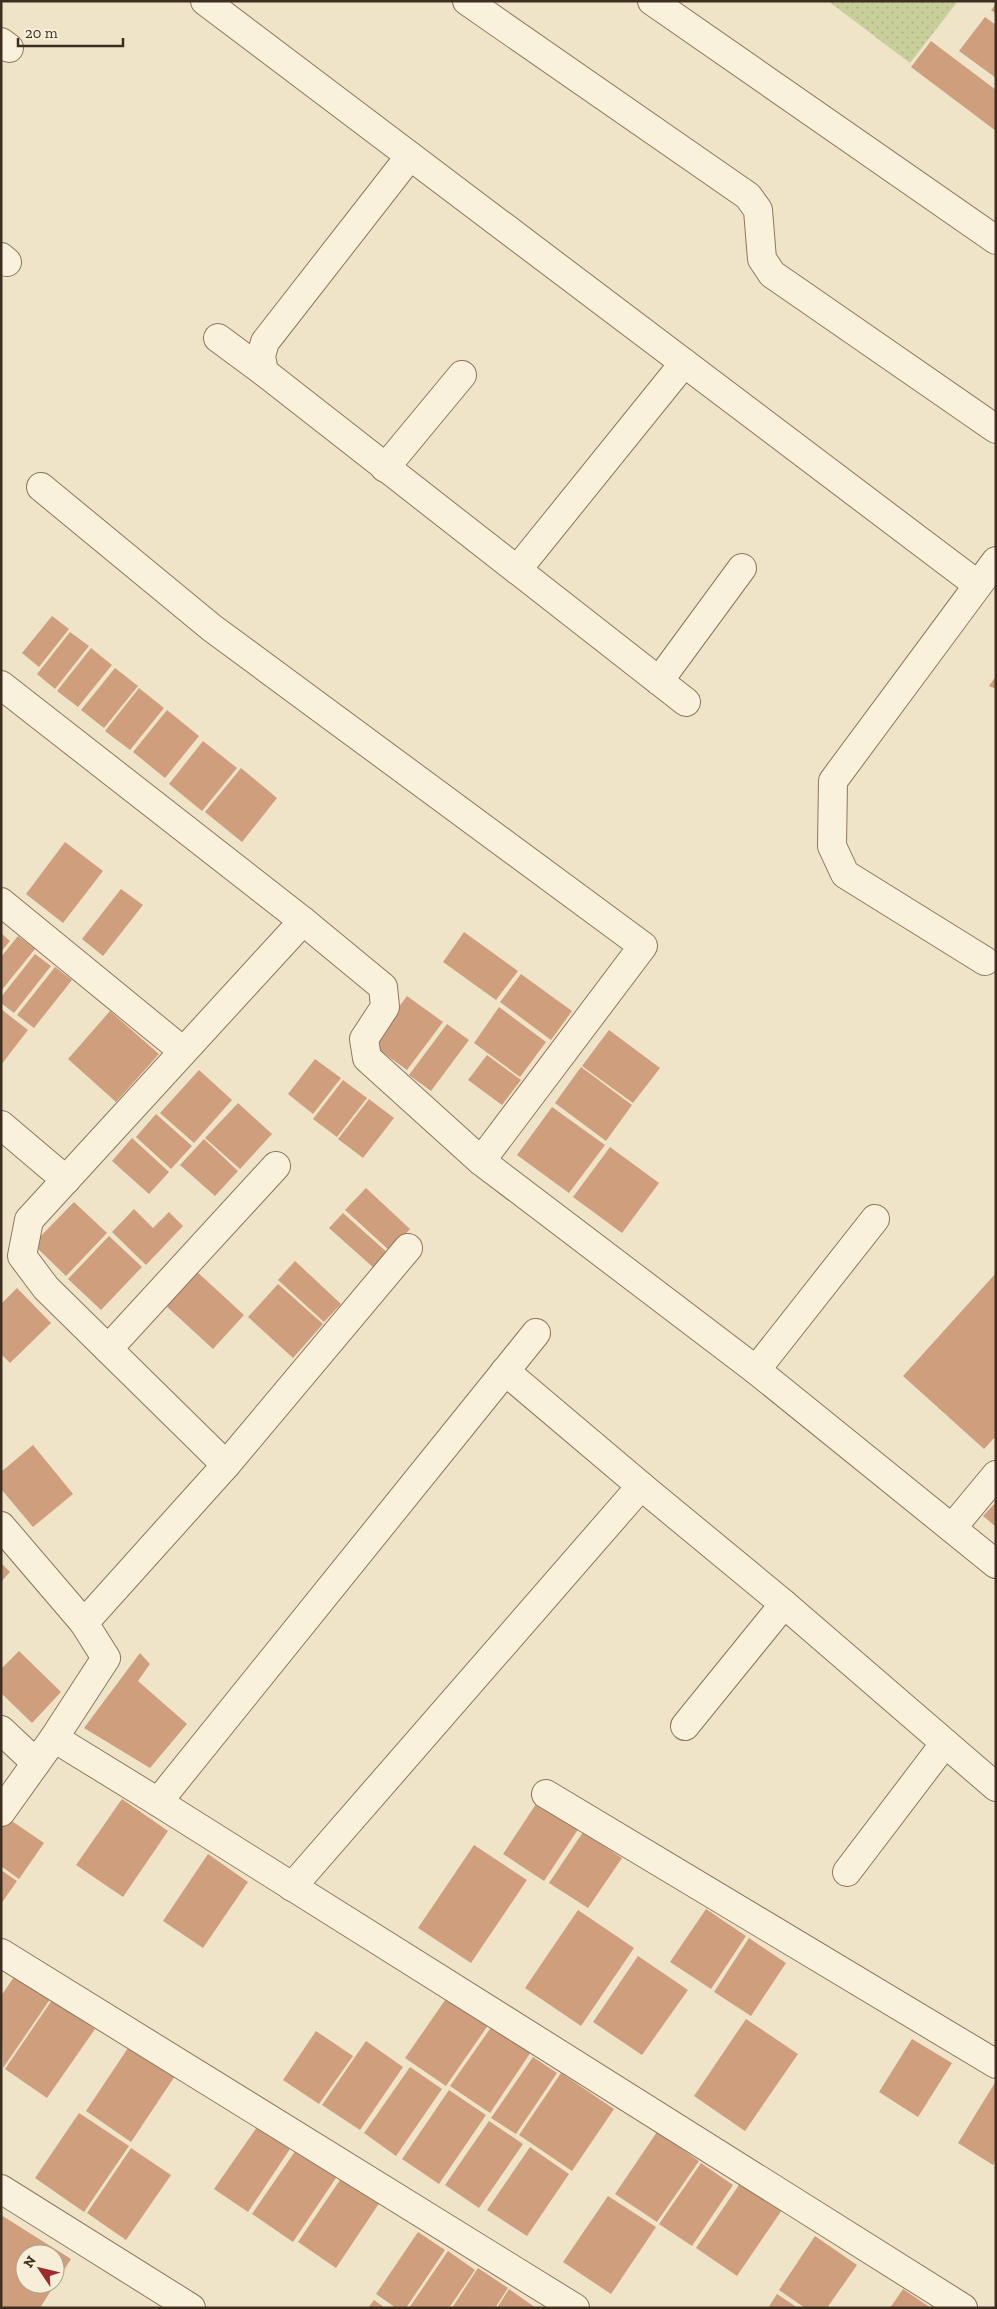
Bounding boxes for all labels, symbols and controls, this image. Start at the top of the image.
scale bar [18,15,122,47]
text: 20 m [25,24,58,42]
north arrow [15,2244,65,2294]
text: N [20,2252,40,2271]

